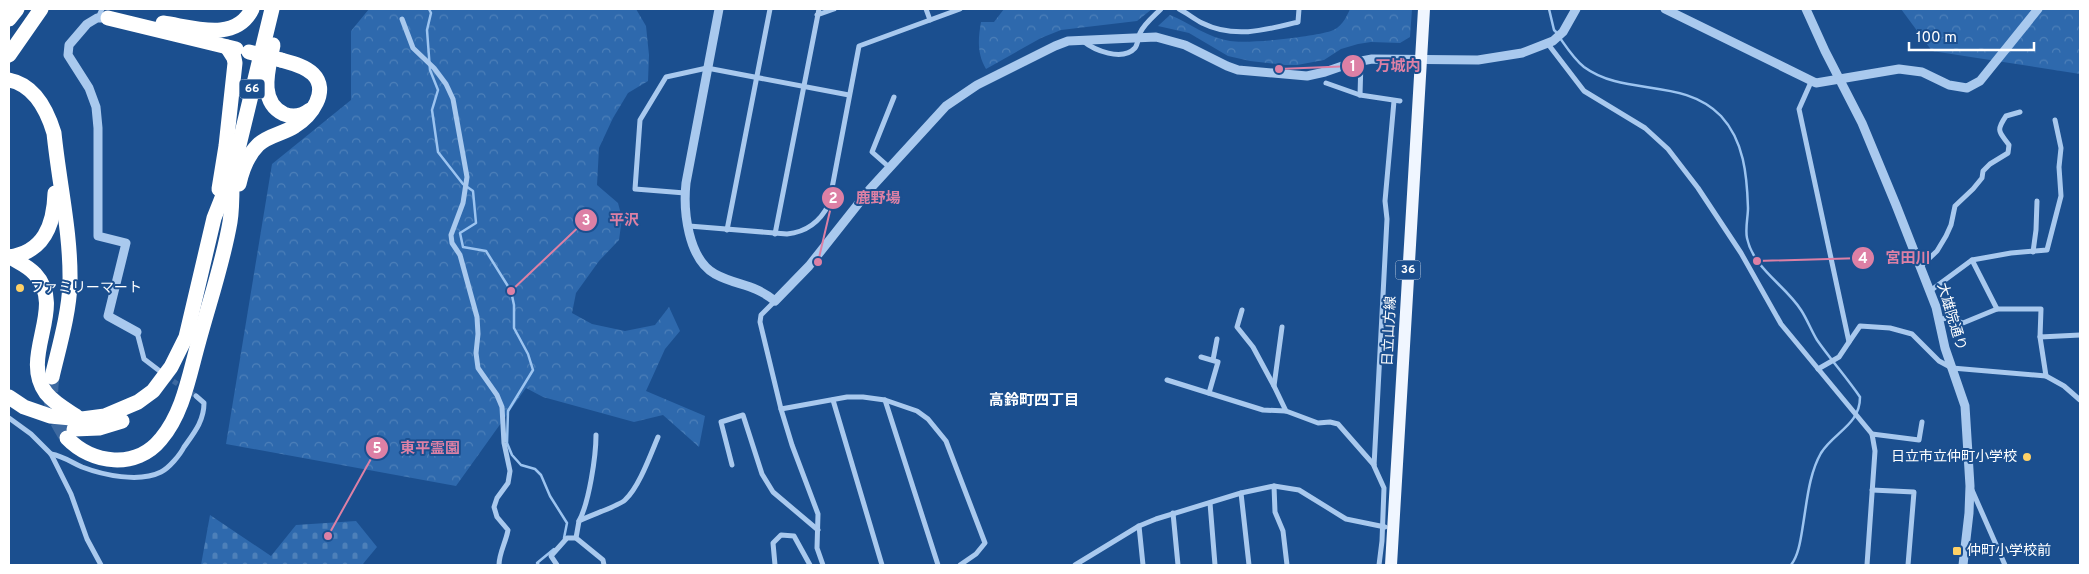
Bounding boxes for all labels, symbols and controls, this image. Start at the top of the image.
scale bar [1909,20,2034,52]
text: 100 m [1916,29,1957,48]
callout: 万城内 [1341,51,1431,81]
text: 万城内 [1375,57,1421,77]
text: 1 [1350,58,1356,77]
road number: 66 [240,80,264,98]
callout: 鹿野場 [821,183,911,213]
text: 2 [828,190,838,209]
text: 鹿野場 [855,190,901,209]
callout: 平沢 [574,205,649,235]
text: 3 [582,212,591,231]
text: 平沢 [609,212,639,231]
callout: 宮田川 [1850,243,1940,273]
text: 4 [1858,250,1868,269]
text: 宮田川 [1885,250,1931,269]
road number: 36 [1396,260,1420,280]
place label: ファミリーマート [30,280,142,297]
street label: 大雄院通り [1933,281,1969,353]
marker: ファミリーマート [14,282,26,294]
street label: 日立山方線 [1380,296,1400,366]
district label: 高鈴町四丁目 [989,392,1079,411]
callout: 東平霊園 [365,433,470,463]
text: 5 [372,440,382,459]
text: 東平霊園 [400,440,460,459]
place label: 日立市立仲町小学校 [1891,448,2017,466]
marker: 日立市立仲町小学校 [2021,451,2033,463]
place label: 仲町小学校前 [1967,542,2051,560]
marker: 仲町小学校前 [1951,545,1963,557]

